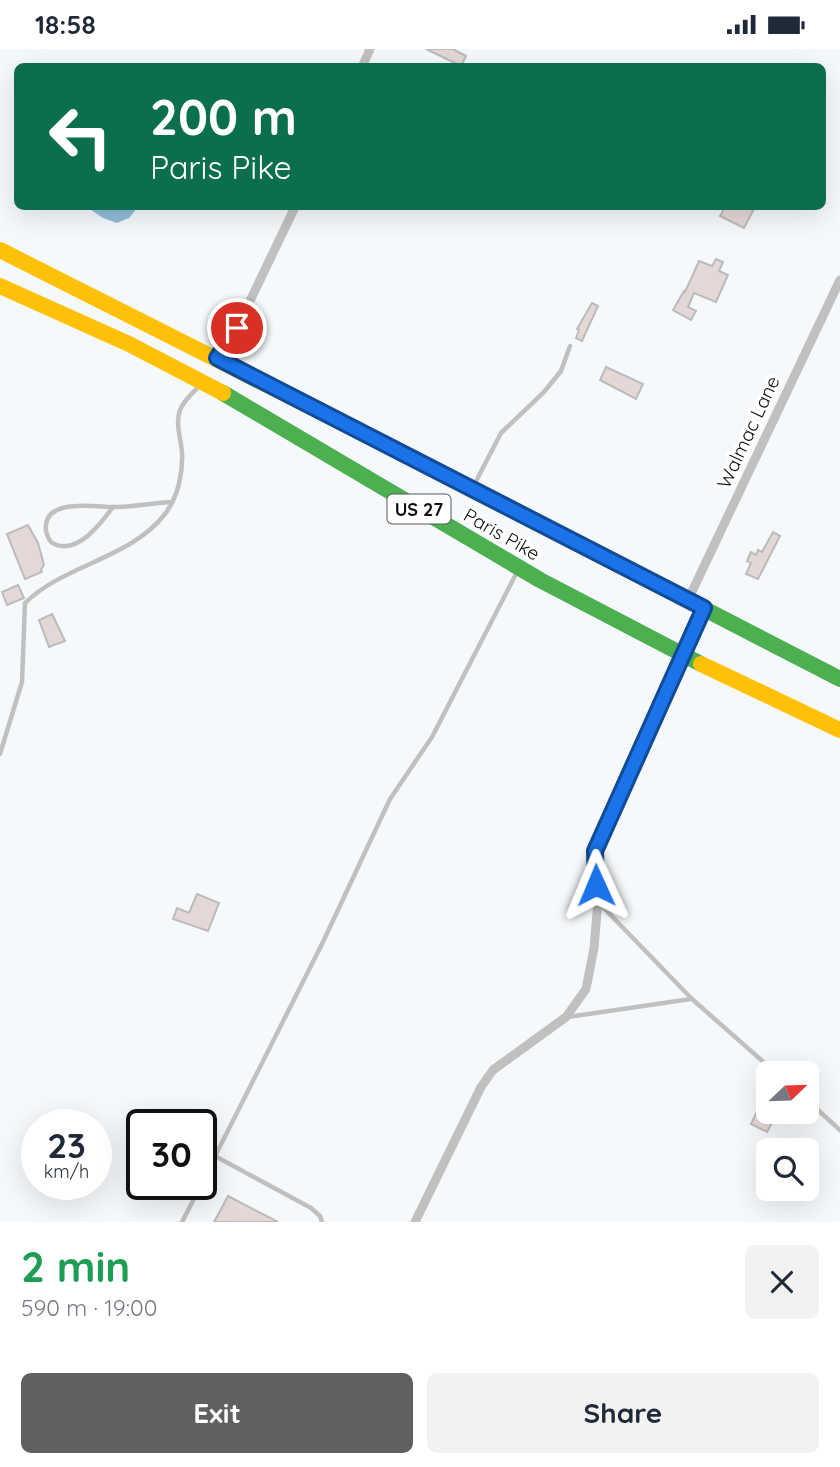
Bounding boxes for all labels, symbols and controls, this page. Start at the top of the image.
text: 18:58 [35,8,96,41]
text: 200 m [150,86,297,147]
icon: left [35,91,126,182]
text: Paris Pike [150,147,292,187]
pin [207,298,267,358]
icon: arrive [218,309,256,347]
street label: Walmac Lane [711,372,785,492]
road number: US 27 [388,495,450,523]
street label: Paris Pike [460,503,544,565]
position arrow [559,848,633,922]
north arrow [756,1061,819,1123]
map controls [756,1061,819,1201]
speed limit sign: 30 [126,1109,217,1200]
text: 23 [47,1123,86,1167]
button: search [756,1138,819,1201]
text: km/h [44,1160,89,1183]
text: 2 min [21,1240,130,1293]
button: close [745,1245,819,1319]
text: 590 m · 19:00 [21,1293,157,1322]
button: Exit [21,1373,413,1453]
button: Share [427,1373,819,1453]

